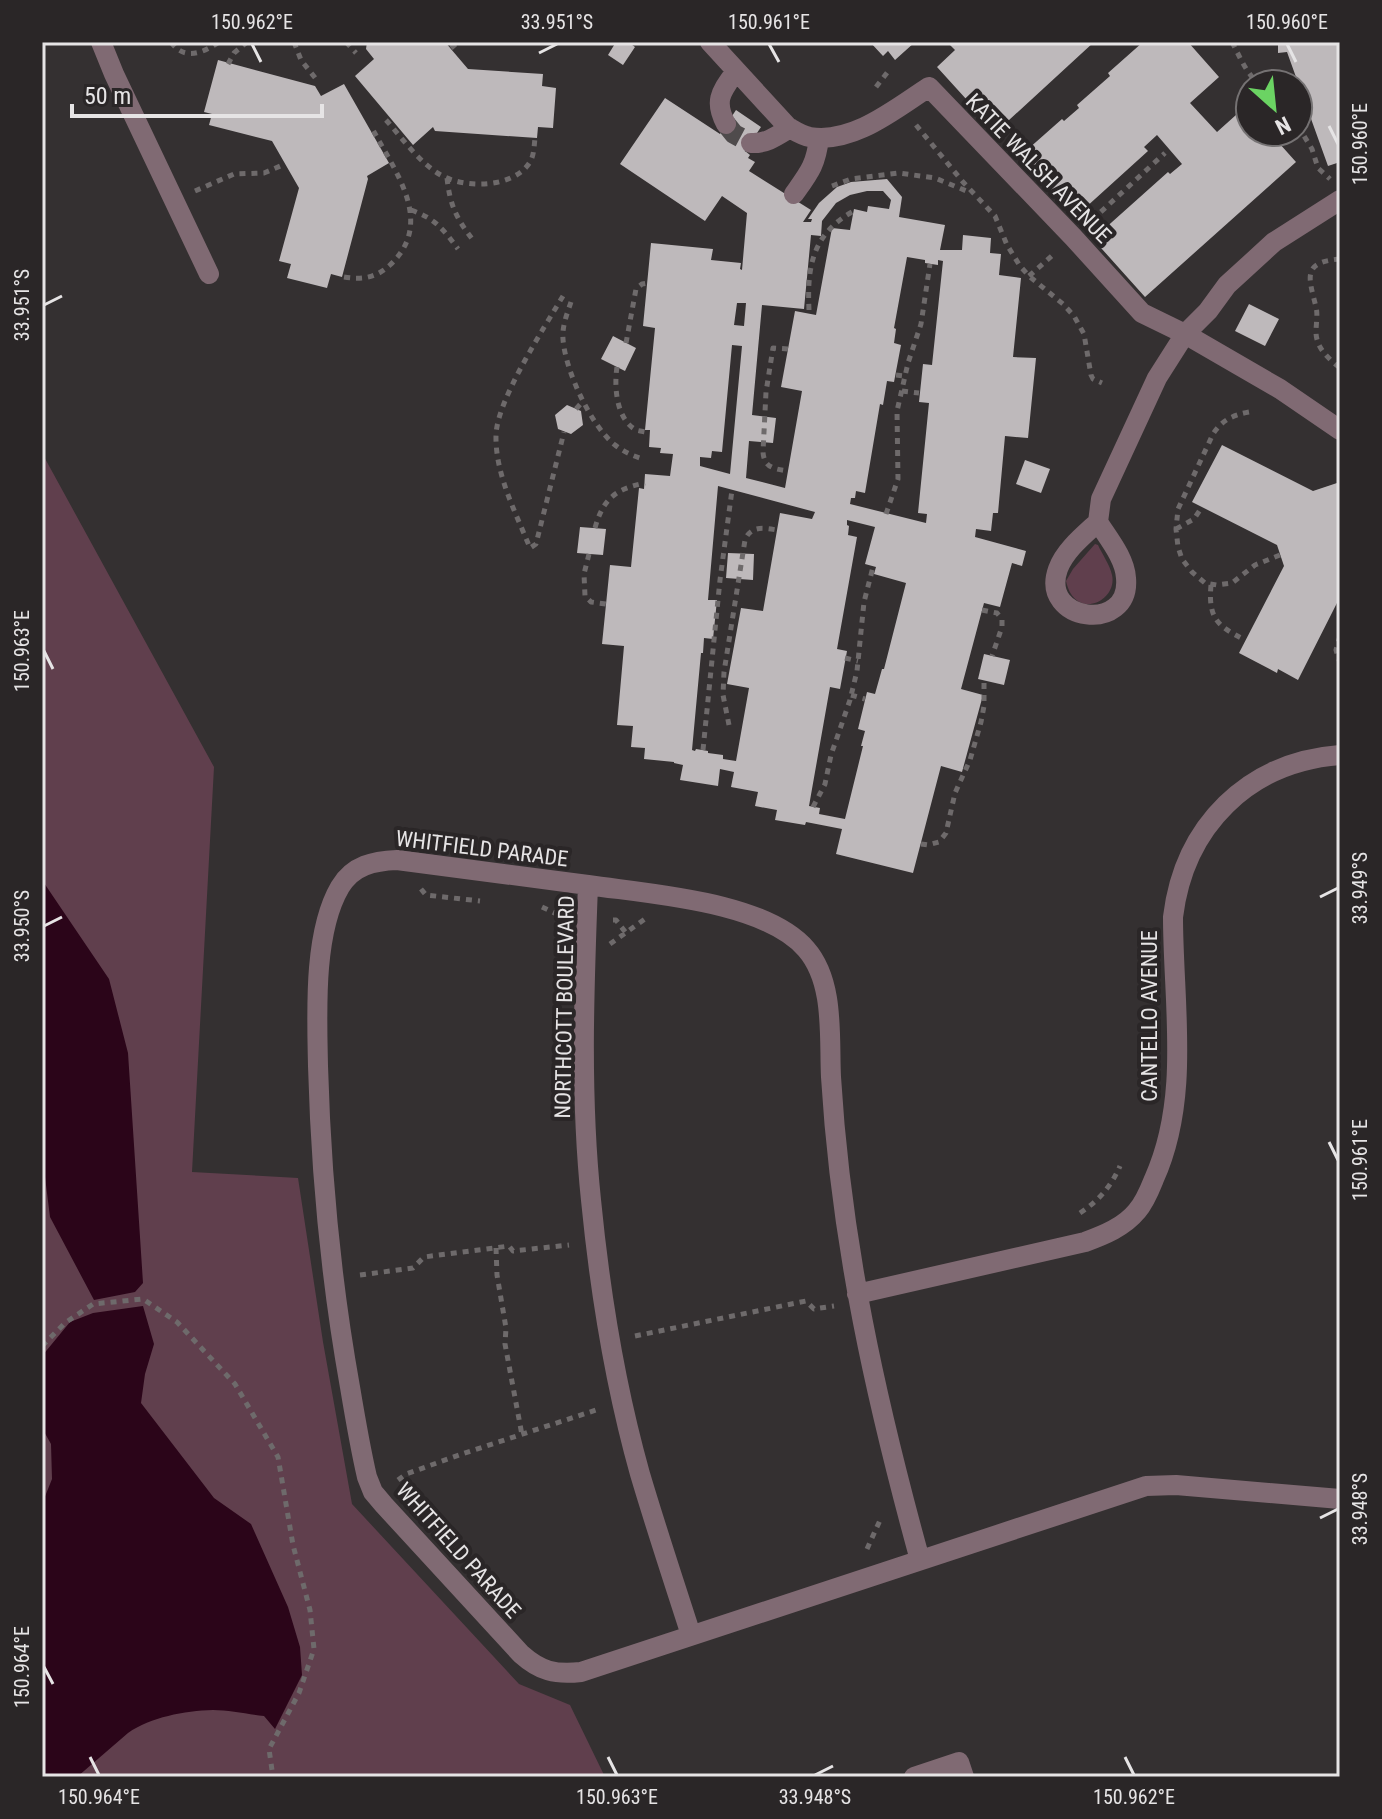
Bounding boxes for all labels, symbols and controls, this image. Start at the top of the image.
text: 150.962°E [211,10,293,34]
text: 33.951°S [521,10,593,34]
text: 150.961°E [728,10,810,34]
text: 150.960°E [1246,10,1328,34]
scale bar [72,68,322,118]
north arrow [1234,68,1314,148]
text: 50 m [84,82,131,110]
street label: KATIE WALSH AVENUE [961,89,1116,248]
text: 150.960°E [1348,103,1372,185]
text: N [1271,111,1295,140]
text: 33.951°S [10,269,34,341]
text: 150.963°E [10,610,34,692]
street label: WHITFIELD PARADE [394,826,570,871]
text: 33.949°S [1348,852,1372,924]
text: 33.950°S [10,890,34,962]
street label: NORTHCOTT BOULEVARD [550,895,579,1119]
street label: CANTELLO AVENUE [1137,930,1162,1102]
text: 150.961°E [1348,1119,1372,1201]
text: 33.948°S [1348,1473,1372,1545]
street label: WHITFIELD PARADE [391,1478,526,1623]
text: 150.964°E [10,1626,34,1708]
text: 150.964°E [58,1785,140,1809]
text: 150.963°E [576,1785,658,1809]
text: 33.948°S [779,1785,851,1809]
text: 150.962°E [1093,1785,1175,1809]

